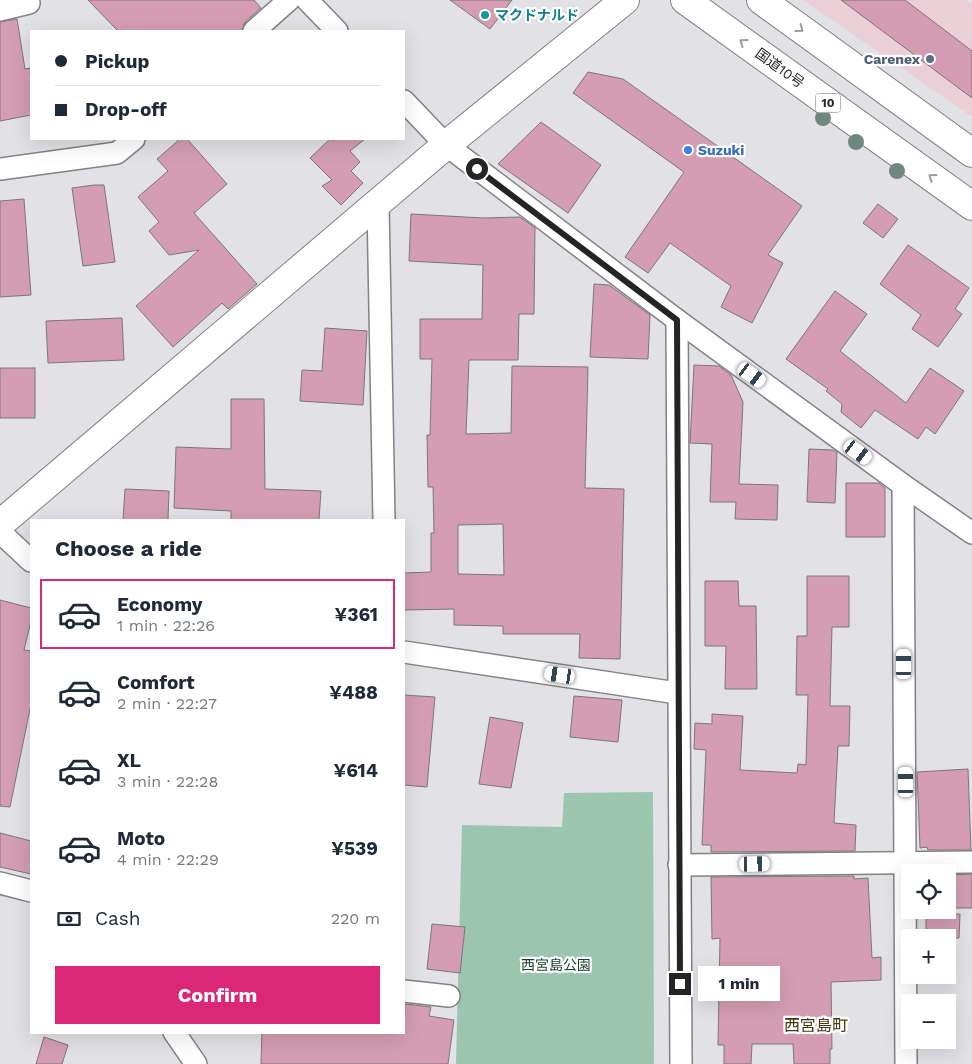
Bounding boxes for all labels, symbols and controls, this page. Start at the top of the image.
place label: マクドナルド [495,7,579,23]
marker: マクドナルド [479,9,491,21]
one-way arrow [794,23,803,31]
one-way arrow [739,39,749,48]
street label: 国道10号 [753,45,807,91]
text: Pickup [85,50,149,73]
place label: Carenex [864,51,921,67]
marker: Carenex [924,53,936,65]
road number: 10 [816,94,840,112]
text: Drop-off [85,98,167,121]
place label: Suzuki [698,142,744,158]
marker: Suzuki [682,144,694,156]
route start [466,158,488,180]
one-way arrow [929,175,938,183]
car [735,360,768,390]
car [841,437,874,467]
text: Choose a ride [55,536,202,561]
icon: car [57,592,102,637]
text: Economy [117,593,202,616]
text: ¥361 [335,603,378,626]
text: 1 min · 22:26 [117,616,215,635]
car [896,649,911,679]
car [544,665,575,685]
icon: car [57,670,102,715]
text: Comfort [117,671,195,694]
text: ¥488 [329,681,378,704]
text: 2 min · 22:27 [117,694,217,713]
icon: car [57,748,102,793]
text: XL [117,749,141,772]
text: ¥614 [334,759,378,782]
car [898,767,913,797]
text: 3 min · 22:28 [117,772,218,791]
icon: car [57,826,102,871]
text: Moto [117,827,165,850]
text: ¥539 [331,837,378,860]
text: 4 min · 22:29 [117,850,219,869]
car [739,856,770,872]
map controls [901,864,956,1049]
button: locate [901,864,956,919]
icon: cash [55,905,83,933]
text: Cash [95,907,141,930]
text: 220 m [331,909,380,928]
button: + [901,929,956,984]
park label: 西宮島公園 [521,957,591,973]
button: Confirm [55,966,380,1024]
callout: 1 min [698,966,780,1002]
route end [669,973,691,995]
text: 1 min [718,974,760,993]
button: − [901,994,956,1049]
district label: 西宮島町 [784,1016,848,1035]

